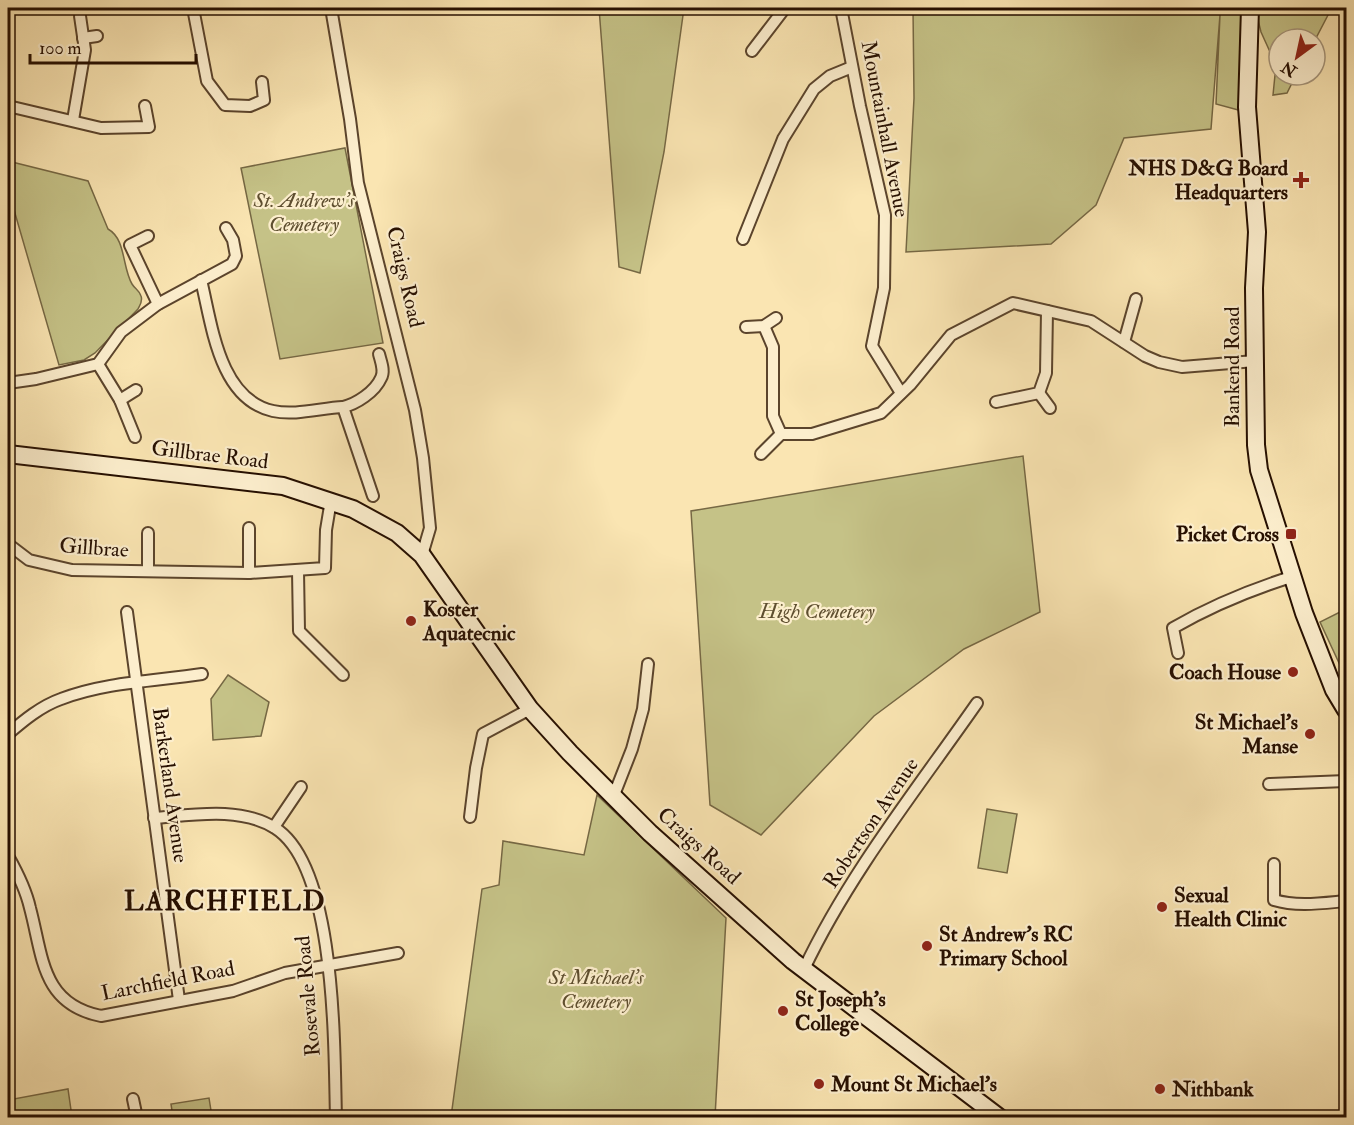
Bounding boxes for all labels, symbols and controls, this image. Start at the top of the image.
scale bar [30,27,196,65]
north arrow [1267,27,1327,87]
text: 100 m [39,37,82,60]
street label: Mountainhall Avenue [855,39,915,220]
text: N [1277,56,1302,82]
place label: NHS D&G Board Headquarters [1128,155,1289,206]
marker: NHS D&G Board Headquarters [1292,171,1310,189]
park label: St. Andrew's Cemetery [252,187,356,238]
street label: Craigs Road [380,224,430,331]
street label: Bankend Road [1219,306,1246,428]
street label: Gillbrae Road [150,434,271,476]
place label: Picket Cross [1176,521,1279,548]
marker: Picket Cross [1284,527,1298,541]
street label: Gillbrae [58,532,130,564]
place label: Koster Aquatecnic [422,596,516,647]
park label: High Cemetery [758,598,876,625]
marker: Koster Aquatecnic [404,614,418,628]
place label: Coach House [1169,659,1281,686]
marker: Coach House [1286,665,1300,679]
street label: Barkerland Avenue [146,706,194,865]
place label: St Michael's Manse [1195,709,1298,760]
marker: St Michael's Manse [1303,727,1317,741]
street label: Robertson Avenue [817,752,925,894]
street label: Craigs Road [652,801,747,891]
place label: Sexual Health Clinic [1174,882,1288,933]
district label: LARCHFIELD [124,885,326,918]
marker: Sexual Health Clinic [1155,900,1169,914]
place label: St Andrew's RC Primary School [939,921,1073,972]
street label: Rosevale Road [289,934,327,1057]
marker: St Andrew's RC Primary School [920,939,934,953]
street label: Larchfield Road [99,955,238,1007]
park label: St Michael's Cemetery [547,964,645,1015]
place label: St Joseph's College [795,986,886,1037]
marker: St Joseph's College [776,1004,790,1018]
place label: Mount St Michael's [830,1071,997,1098]
place label: Nithbank [1171,1076,1255,1103]
marker: Mount St Michael's [812,1077,826,1091]
marker: Nithbank [1153,1082,1167,1096]

